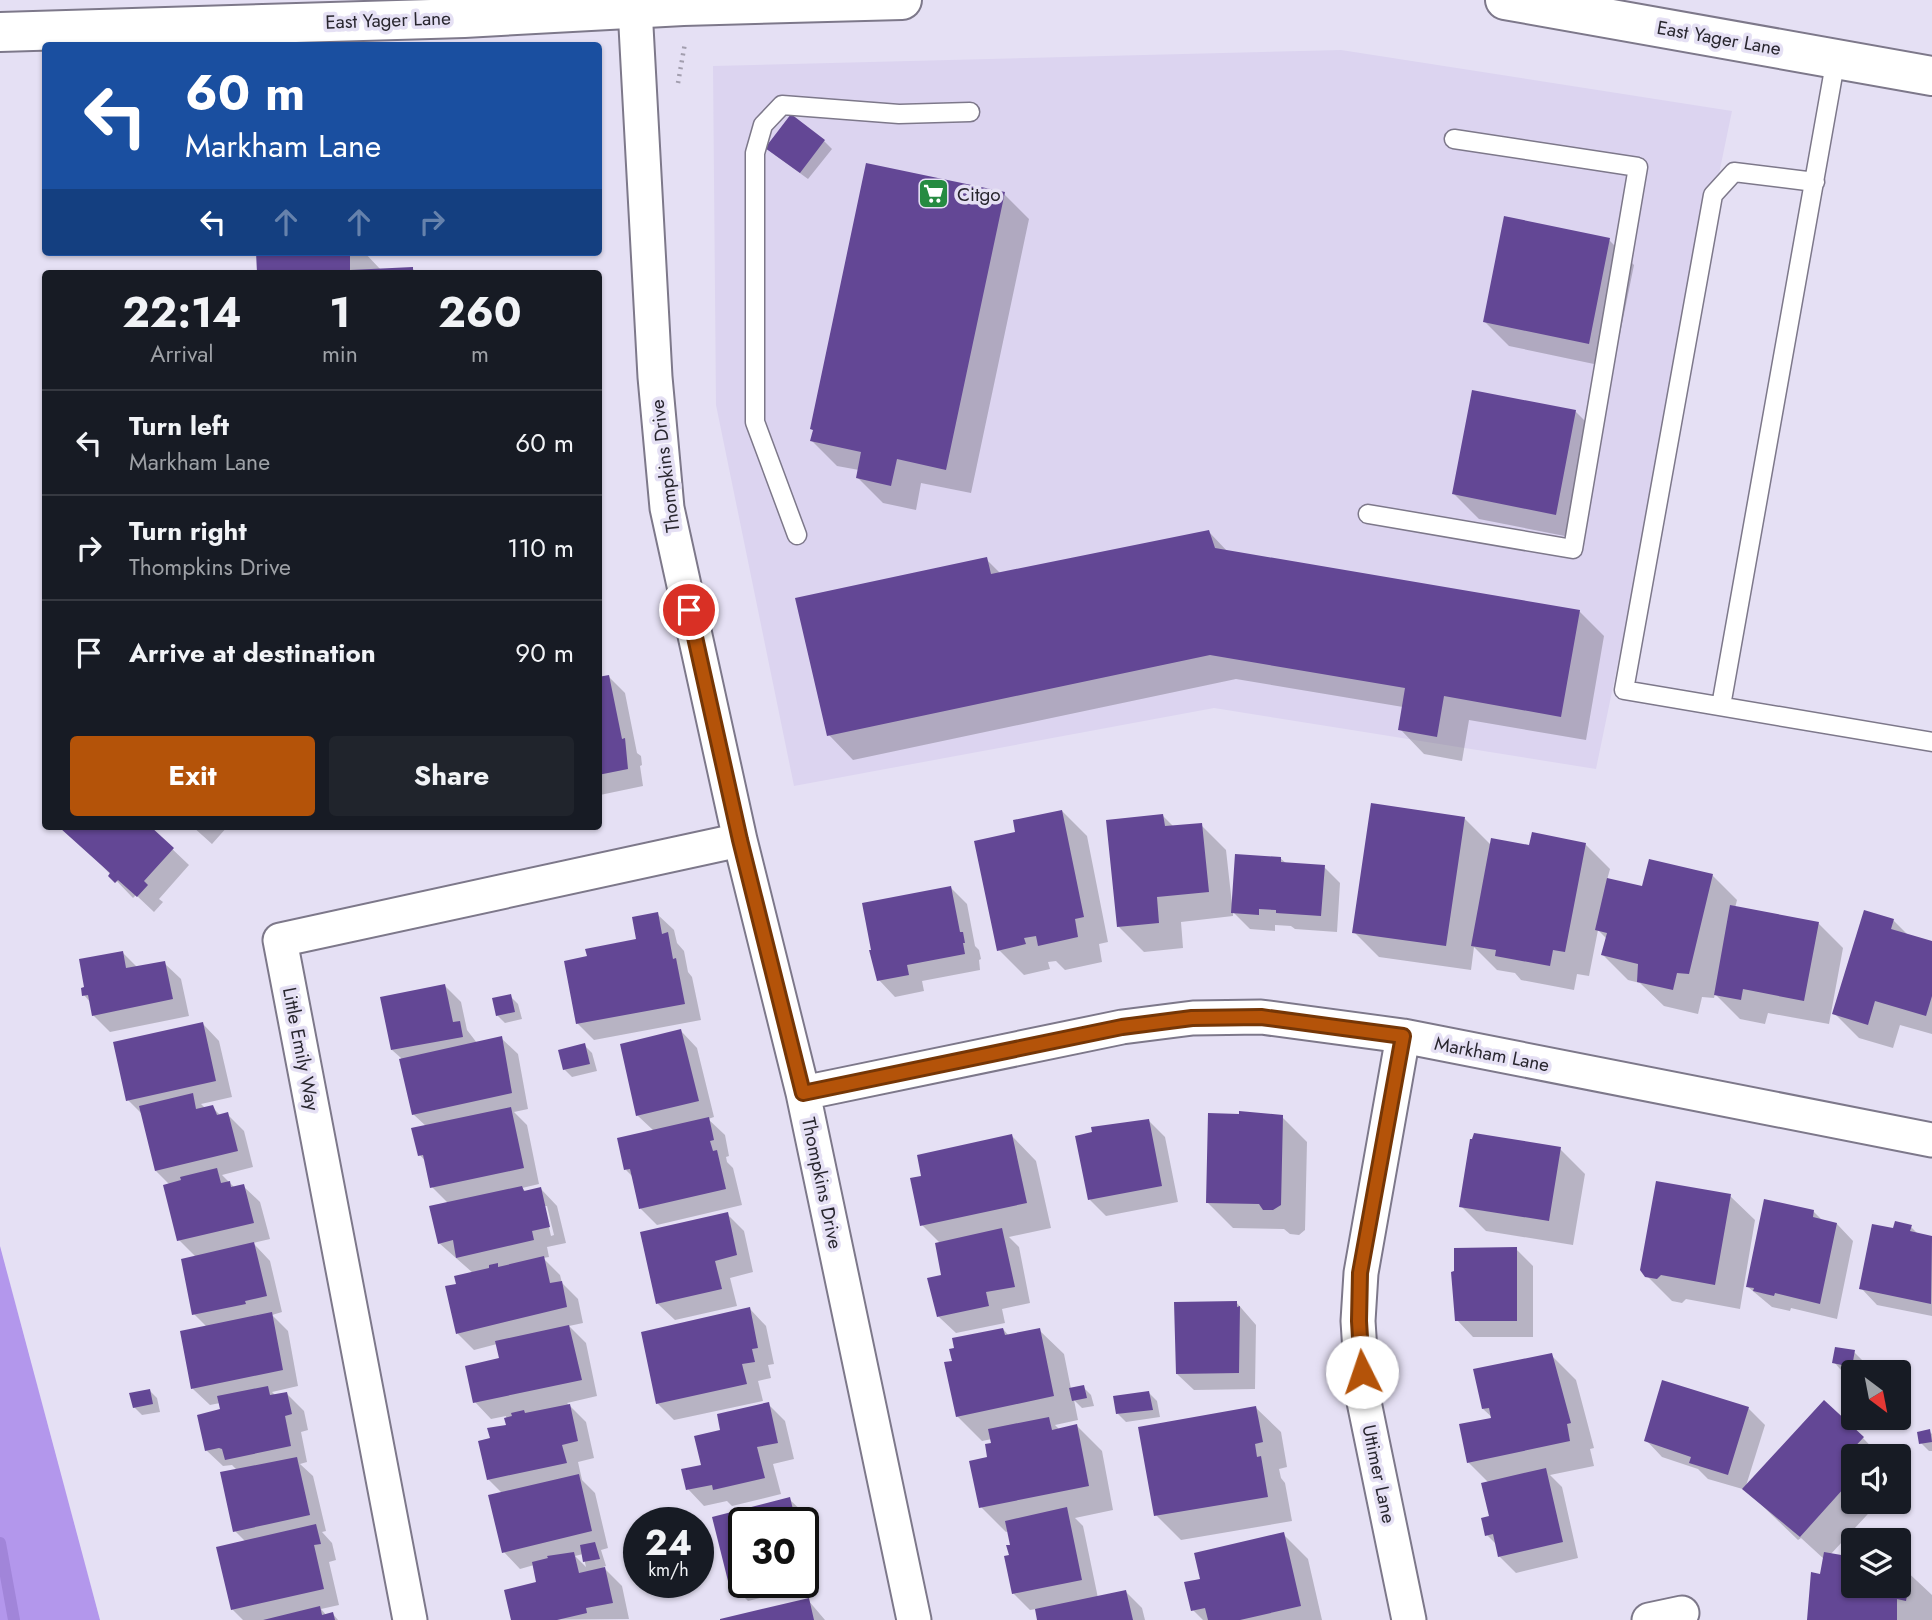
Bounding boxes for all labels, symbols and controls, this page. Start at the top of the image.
street label: East Yager Lane [325,4,451,36]
street label: East Yager Lane [1655,14,1783,62]
text: 60 m [185,58,305,128]
icon: left [70,70,161,161]
text: Markham Lane [185,123,381,169]
supermarket icon: Citgo [917,177,951,211]
place label: Citgo [957,181,1001,208]
icon: left [194,203,232,241]
icon: ahead [267,203,305,241]
icon: ahead [340,203,378,241]
icon: right [413,203,451,241]
text: 22:14 [122,282,242,343]
text: 1 [329,282,351,343]
text: 260 [438,282,522,343]
text: Arrival [150,337,214,371]
text: min [322,337,358,371]
text: m [471,337,489,371]
street label: Thompkins Drive [643,398,687,534]
text: Turn left [129,407,229,445]
icon: left [70,424,108,462]
text: 60 m [515,424,574,462]
text: Markham Lane [129,445,270,479]
text: Turn right [129,512,247,550]
icon: right [70,529,108,567]
text: 110 m [507,529,574,567]
text: Thompkins Drive [129,550,291,584]
pin [659,580,719,640]
icon: arrive [670,591,708,629]
icon: arrive [70,634,108,672]
text: Arrive at destination [129,634,376,672]
text: 90 m [515,634,574,672]
button: Exit [70,736,315,816]
button: Share [329,736,574,816]
street label: Little Emily Way [276,985,326,1114]
street label: Markham Lane [1432,1030,1552,1078]
street label: Thompkins Drive [795,1115,849,1251]
position arrow [1325,1335,1399,1409]
north arrow [1841,1360,1911,1430]
map controls [1841,1360,1911,1598]
street label: Uttimer Lane [1355,1422,1403,1526]
button: sound [1841,1444,1911,1514]
speed limit sign: 30 [728,1507,819,1598]
text: 24 [645,1518,692,1568]
button: layers [1841,1528,1911,1598]
text: km/h [648,1557,689,1583]

